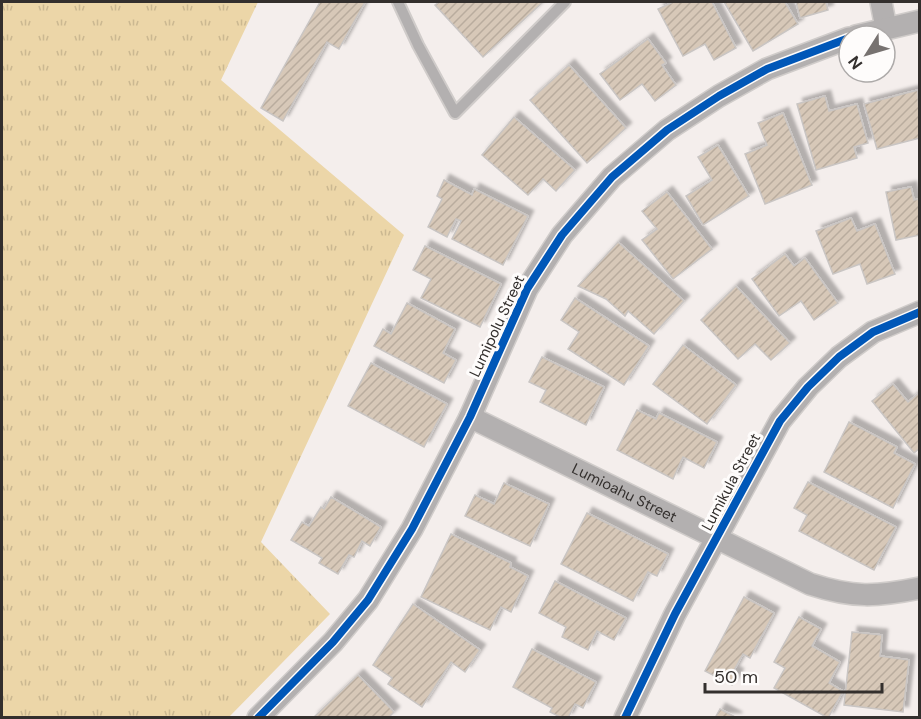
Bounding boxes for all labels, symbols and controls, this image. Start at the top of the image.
north arrow [837,24,897,84]
text: N [844,52,867,74]
street label: Lumipolu Street [465,272,529,380]
street label: Lumikula Street [697,430,765,534]
street label: Lumioahu Street [569,459,680,527]
scale bar [705,656,882,694]
text: 50 m [714,665,758,689]

